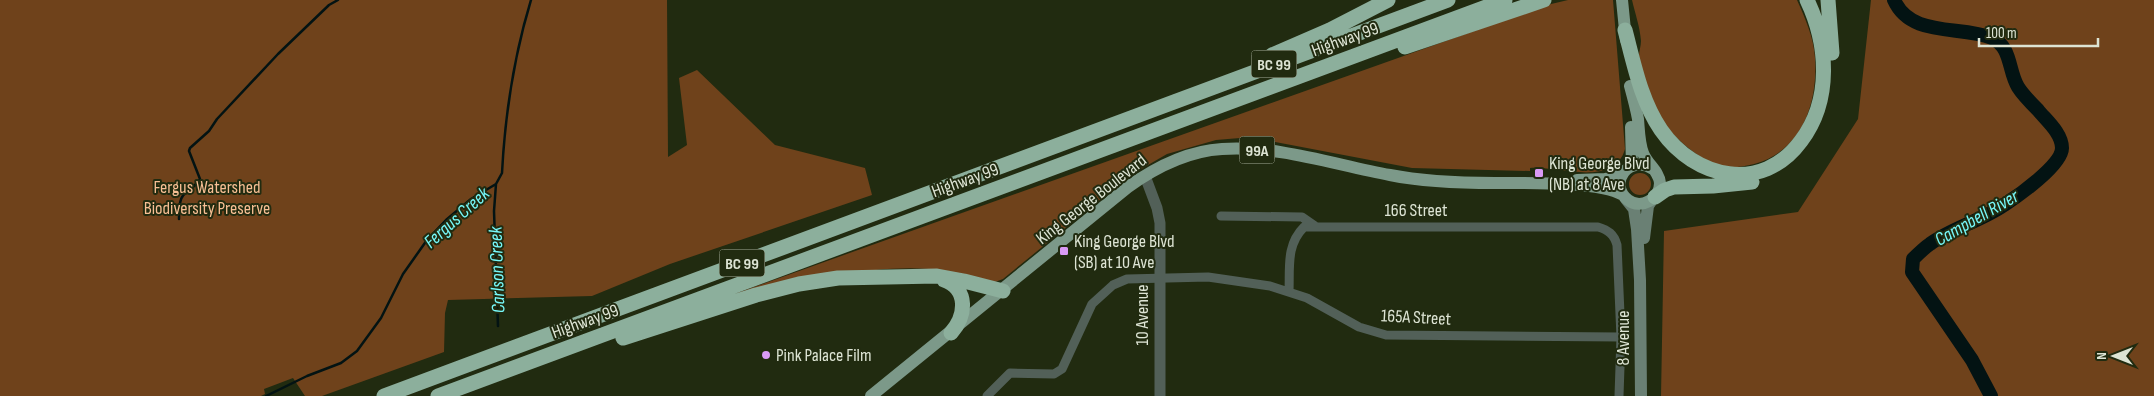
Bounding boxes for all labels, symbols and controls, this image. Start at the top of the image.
scale bar [1979,15,2098,47]
street label: Highway 99 [1309,18,1382,61]
text: 100 m [1986,24,2017,43]
road number: BC 99 [1252,51,1296,78]
road number: 99A [1240,136,1274,164]
street label: King George Boulevard [1032,150,1151,249]
place label: King George Blvd (NB) at 8 Ave [1549,153,1650,195]
street label: Highway 99 [929,159,1002,202]
marker: King George Blvd (NB) at 8 Ave [1533,167,1545,179]
park label: Fergus Watershed Biodiversity Preserve [144,177,270,219]
water label: Fergus Creek [419,182,495,254]
water label: Campbell River [1931,185,2023,252]
street label: 166 Street [1385,200,1448,221]
water label: Carlson Creek [484,225,511,314]
place label: King George Blvd (SB) at 10 Ave [1074,231,1175,273]
marker: King George Blvd (SB) at 10 Ave [1058,245,1070,257]
road number: BC 99 [720,250,764,276]
street label: 10 Avenue [1132,284,1153,346]
street label: Highway 99 [549,300,622,343]
street label: 165A Street [1380,305,1452,330]
street label: 8 Avenue [1613,311,1634,365]
north arrow [2089,331,2139,381]
place label: Pink Palace Film [776,345,872,366]
marker: Pink Palace Film [760,349,772,361]
text: N [2093,352,2110,360]

